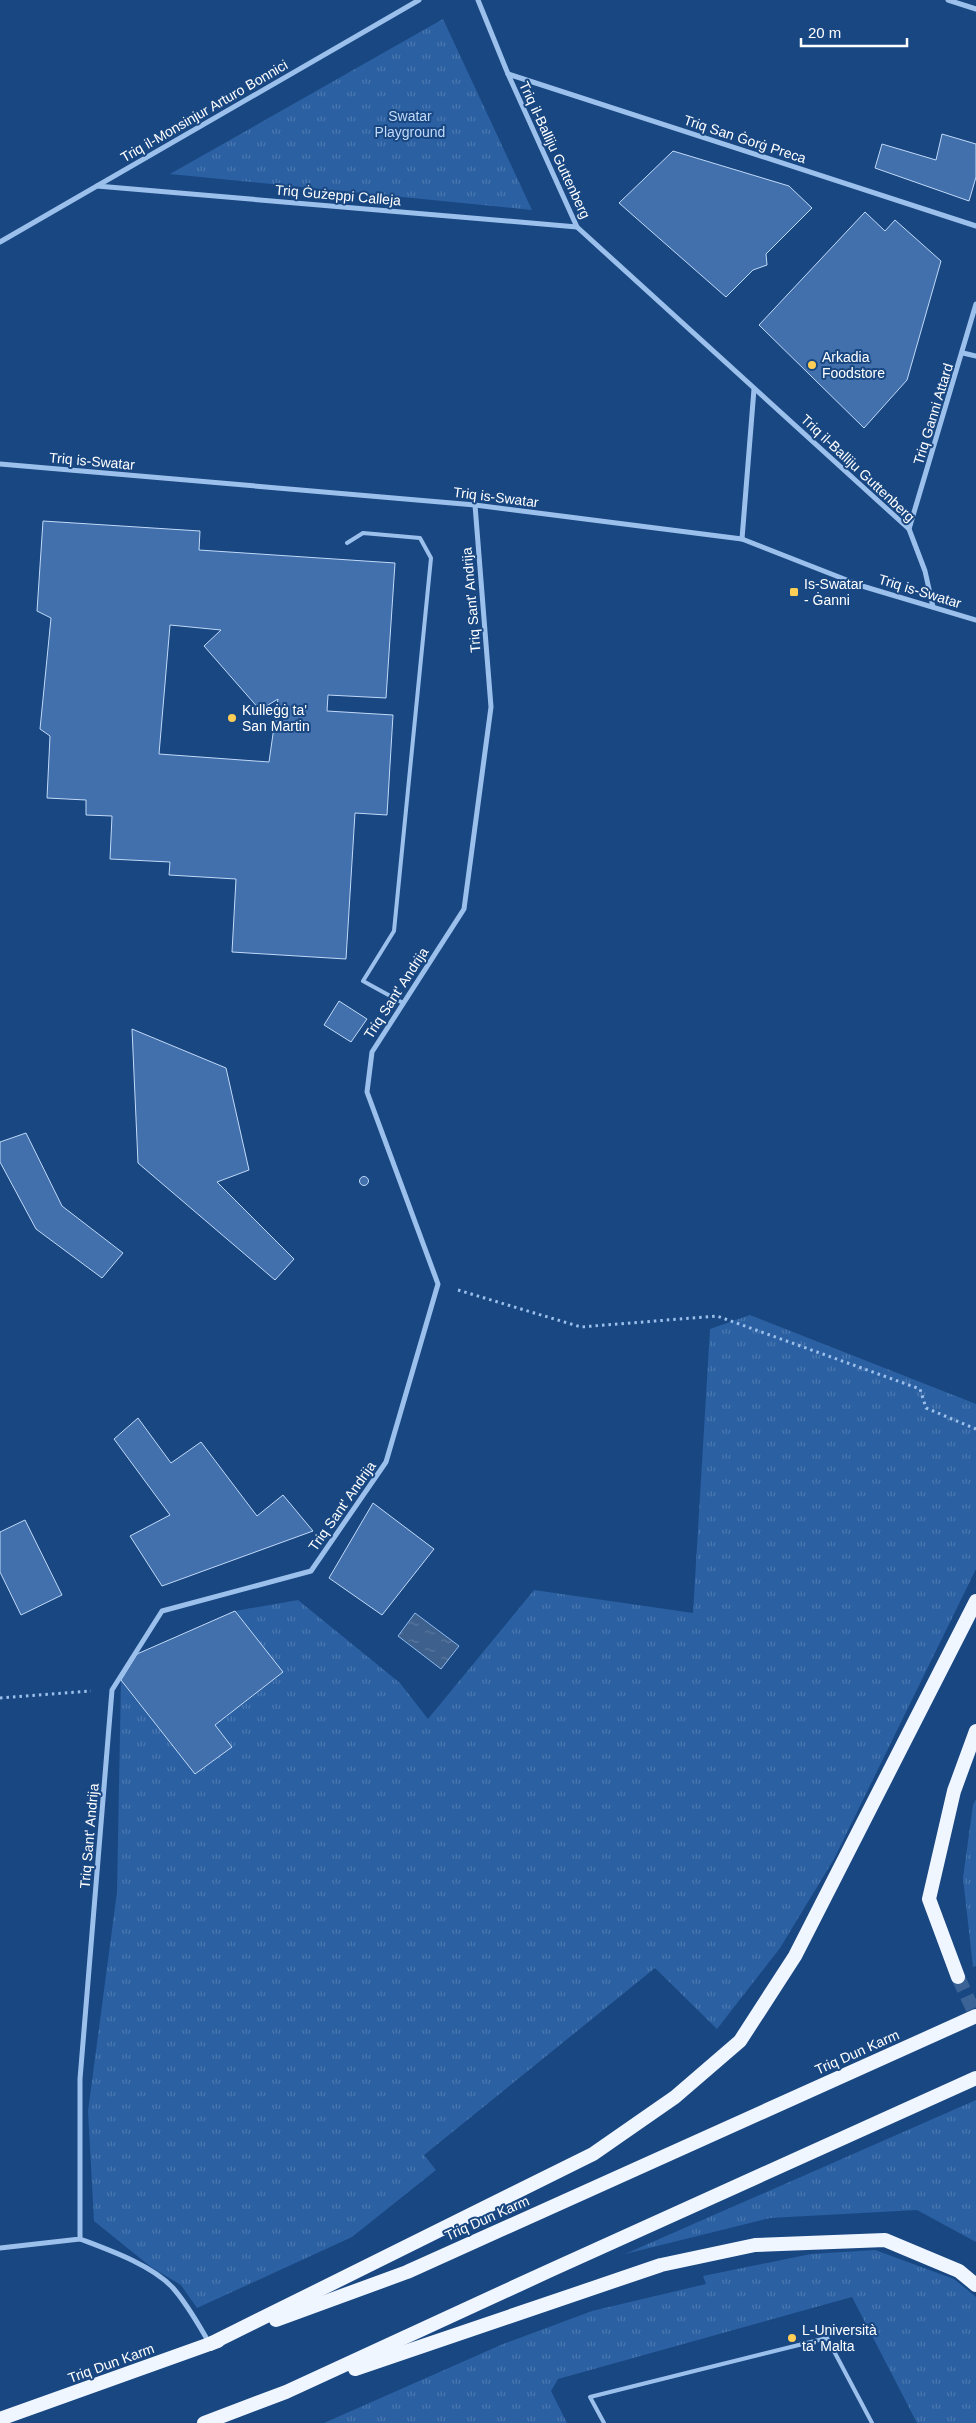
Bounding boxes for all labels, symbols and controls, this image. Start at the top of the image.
scale bar [801,15,907,47]
text: 20 m [808,24,841,41]
street label: Triq il-Monsinjur Arturo Bonnici [118,57,290,165]
street label: Triq il-Balliju Guttenberg [516,79,594,221]
park label: Swatar Playground [375,108,445,140]
street label: Triq San Ġorġ Preca [682,111,809,166]
street label: Triq Ġużeppi Calleja [274,181,402,208]
place label: Arkadia Foodstore [822,349,885,381]
marker: Arkadia Foodstore [806,359,818,371]
street label: Triq Ganni Attard [910,361,956,467]
street label: Triq il-Balliju Guttenberg [798,411,918,525]
street label: Triq is-Swatar [49,449,136,473]
street label: Triq is-Swatar [452,484,540,510]
street label: Triq Sant' Andrija [458,546,484,653]
street label: Triq is-Swatar [877,571,964,611]
place label: Is-Swatar - Ġanni [804,576,863,608]
marker: Is-Swatar - Ġanni [788,586,800,598]
place label: Kulleġġ ta' San Martin [242,702,310,734]
marker: Kulleġġ ta' San Martin [226,712,238,724]
street label: Triq Sant' Andrija [361,944,432,1042]
street label: Triq Sant' Andrija [305,1458,379,1554]
street label: Triq Sant' Andrija [76,1782,102,1889]
street label: Triq Dun Karm [812,2026,902,2078]
street label: Triq Dun Karm [442,2192,532,2244]
place label: L-Università ta' Malta [802,2322,877,2354]
marker: L-Università ta' Malta [786,2332,798,2344]
street label: Triq Dun Karm [66,2340,156,2386]

